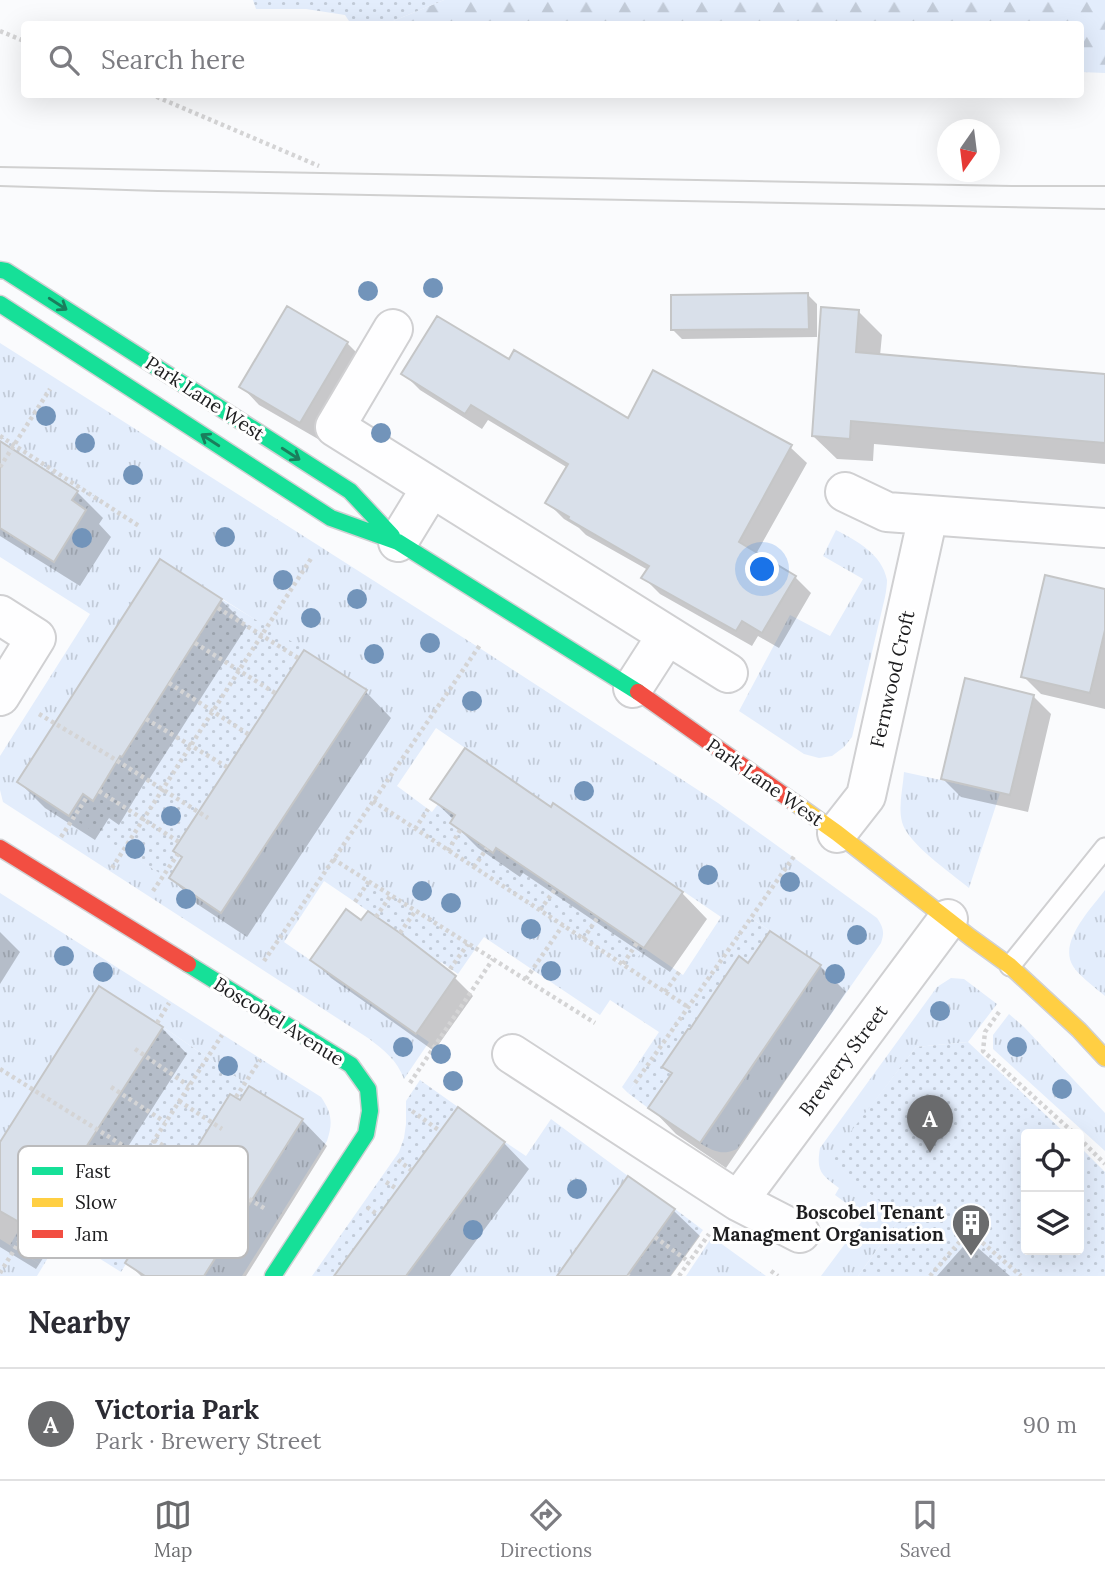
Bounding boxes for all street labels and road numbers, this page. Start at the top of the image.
street label: Park Lane West [141,351,270,446]
street label: Fernwood Croft [865,608,920,750]
street label: Park Lane West [702,733,829,832]
street label: Boscobel Avenue [210,971,348,1071]
street label: Brewery Street [793,999,893,1120]

